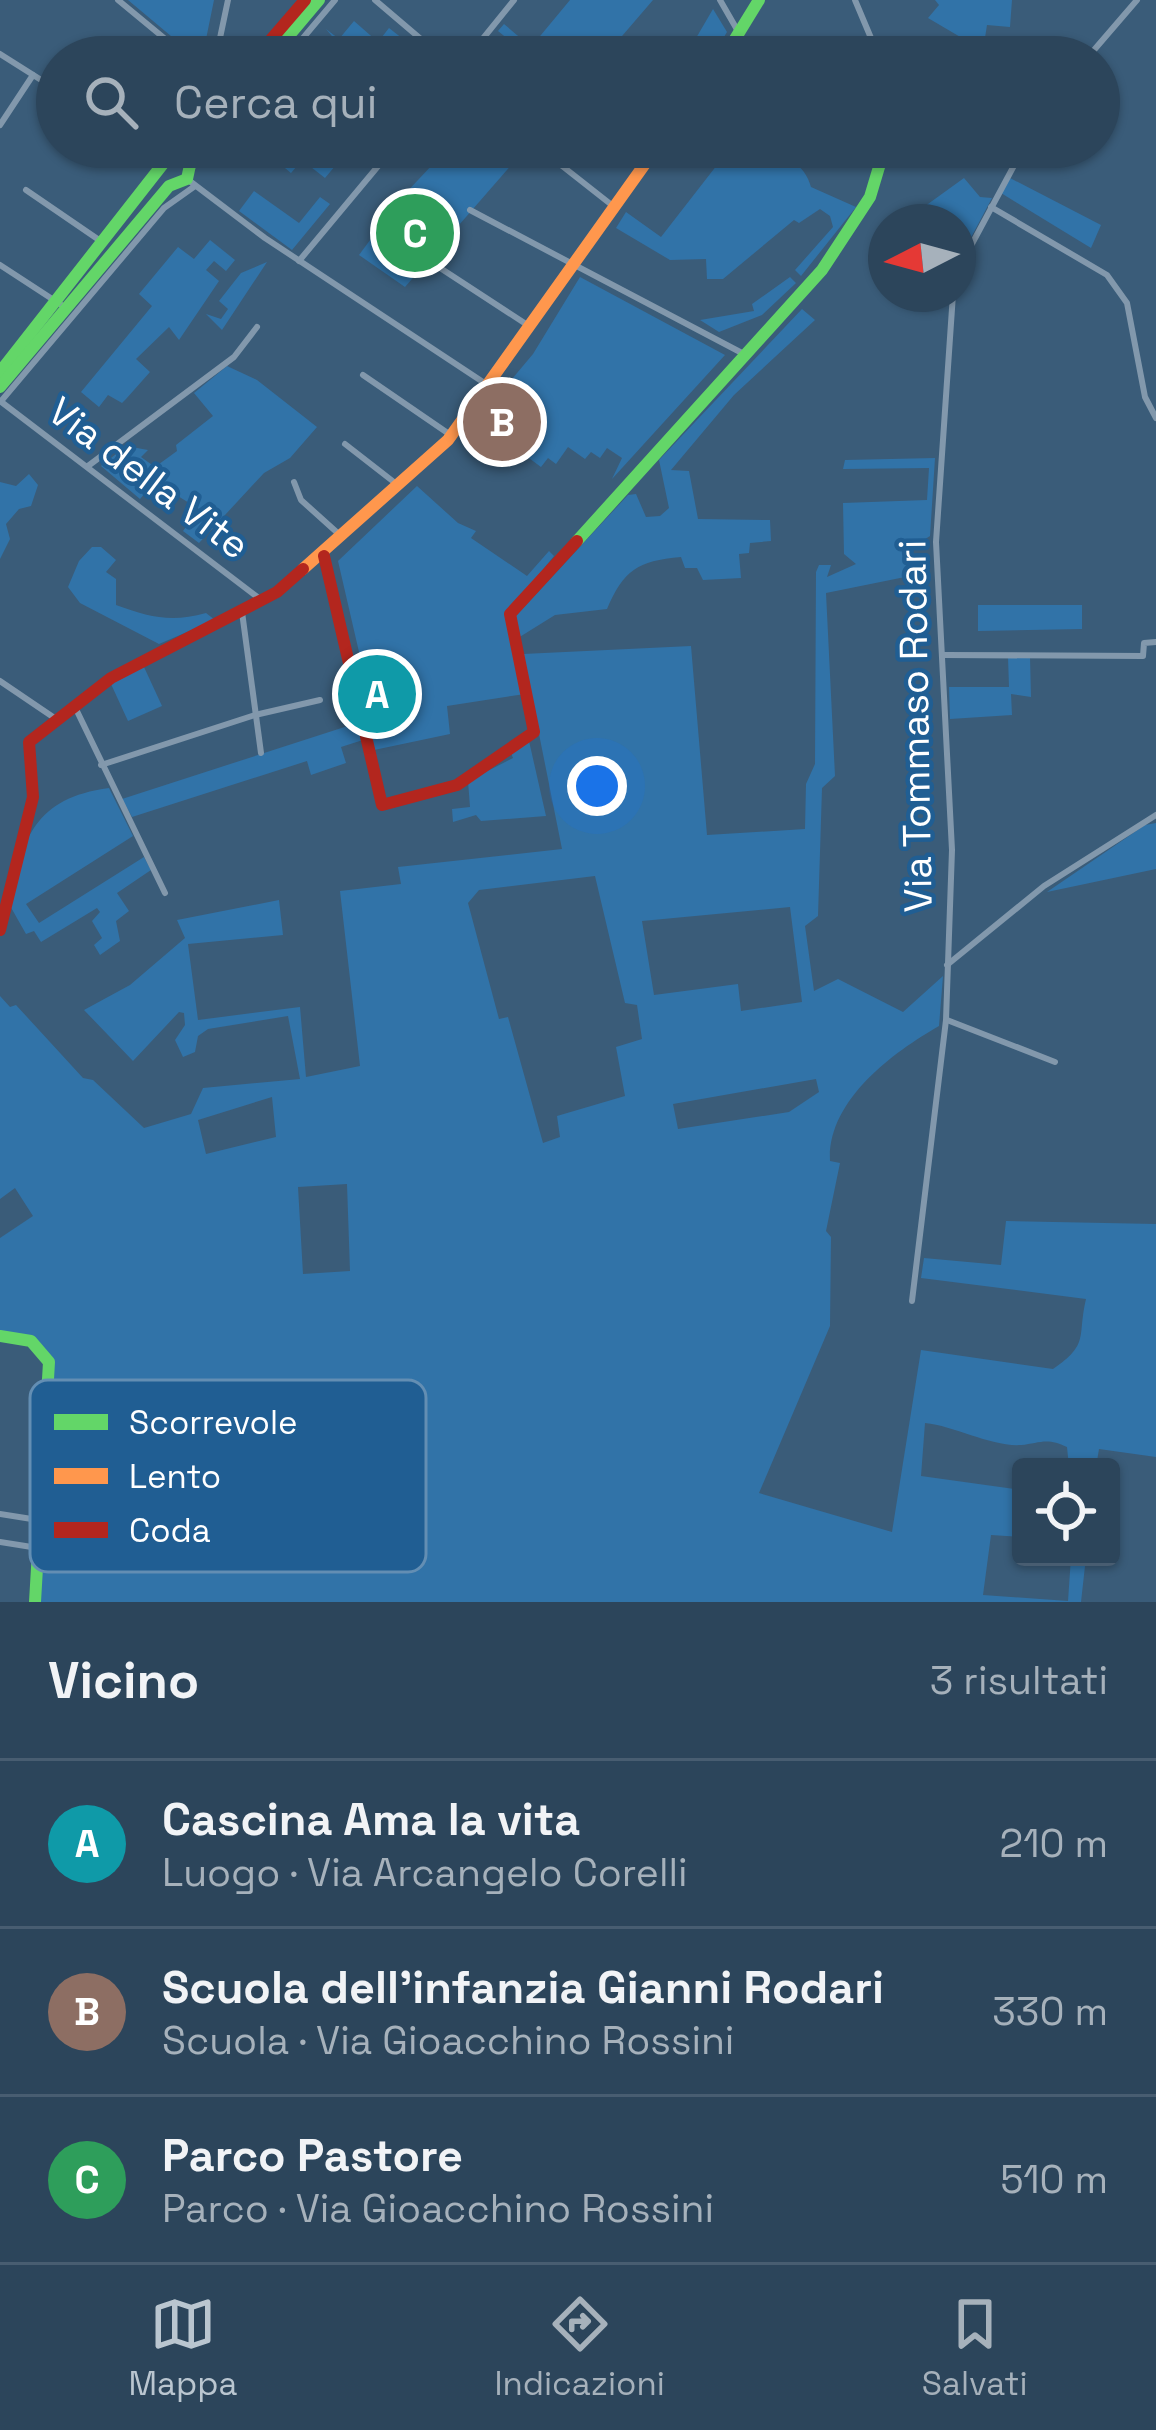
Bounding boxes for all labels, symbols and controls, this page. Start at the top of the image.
search box [36,36,1120,168]
icon: search [78,69,144,135]
text: Cerca qui [174,74,378,131]
pin: C [376,188,454,278]
north arrow [868,204,976,312]
pin: B [463,377,541,467]
street label: Via della Vite [39,386,259,570]
street label: Via Tommaso Rodari [887,539,943,913]
pin: A [338,649,416,739]
your location [567,756,627,816]
legend [30,1380,426,1572]
text: Scorrevole [129,1402,298,1444]
text: Lento [129,1456,221,1498]
map controls [1012,1458,1120,1566]
button: locate [1012,1458,1120,1566]
text: Coda [129,1510,211,1552]
text: Vicino [48,1648,199,1713]
text: 3 risultati [930,1656,1108,1705]
text: Cascina Ama la vita [162,1791,580,1848]
text: A [75,1819,99,1868]
text: 210 m [1000,1819,1108,1868]
text: Luogo · Via Arcangelo Corelli [162,1848,688,1897]
text: Scuola dell’infanzia Gianni Rodari [162,1959,884,2016]
text: B [74,1987,100,2036]
text: 330 m [992,1987,1108,2036]
text: Scuola · Via Gioacchino Rossini [162,2016,734,2065]
text: Parco Pastore [162,2127,463,2184]
text: C [74,2155,100,2204]
text: 510 m [1000,2155,1108,2204]
text: Parco · Via Gioacchino Rossini [162,2184,714,2233]
tab: Mappa [128,2291,237,2405]
tab: Indicazioni [494,2291,665,2405]
tab: Salvati [922,2291,1028,2405]

